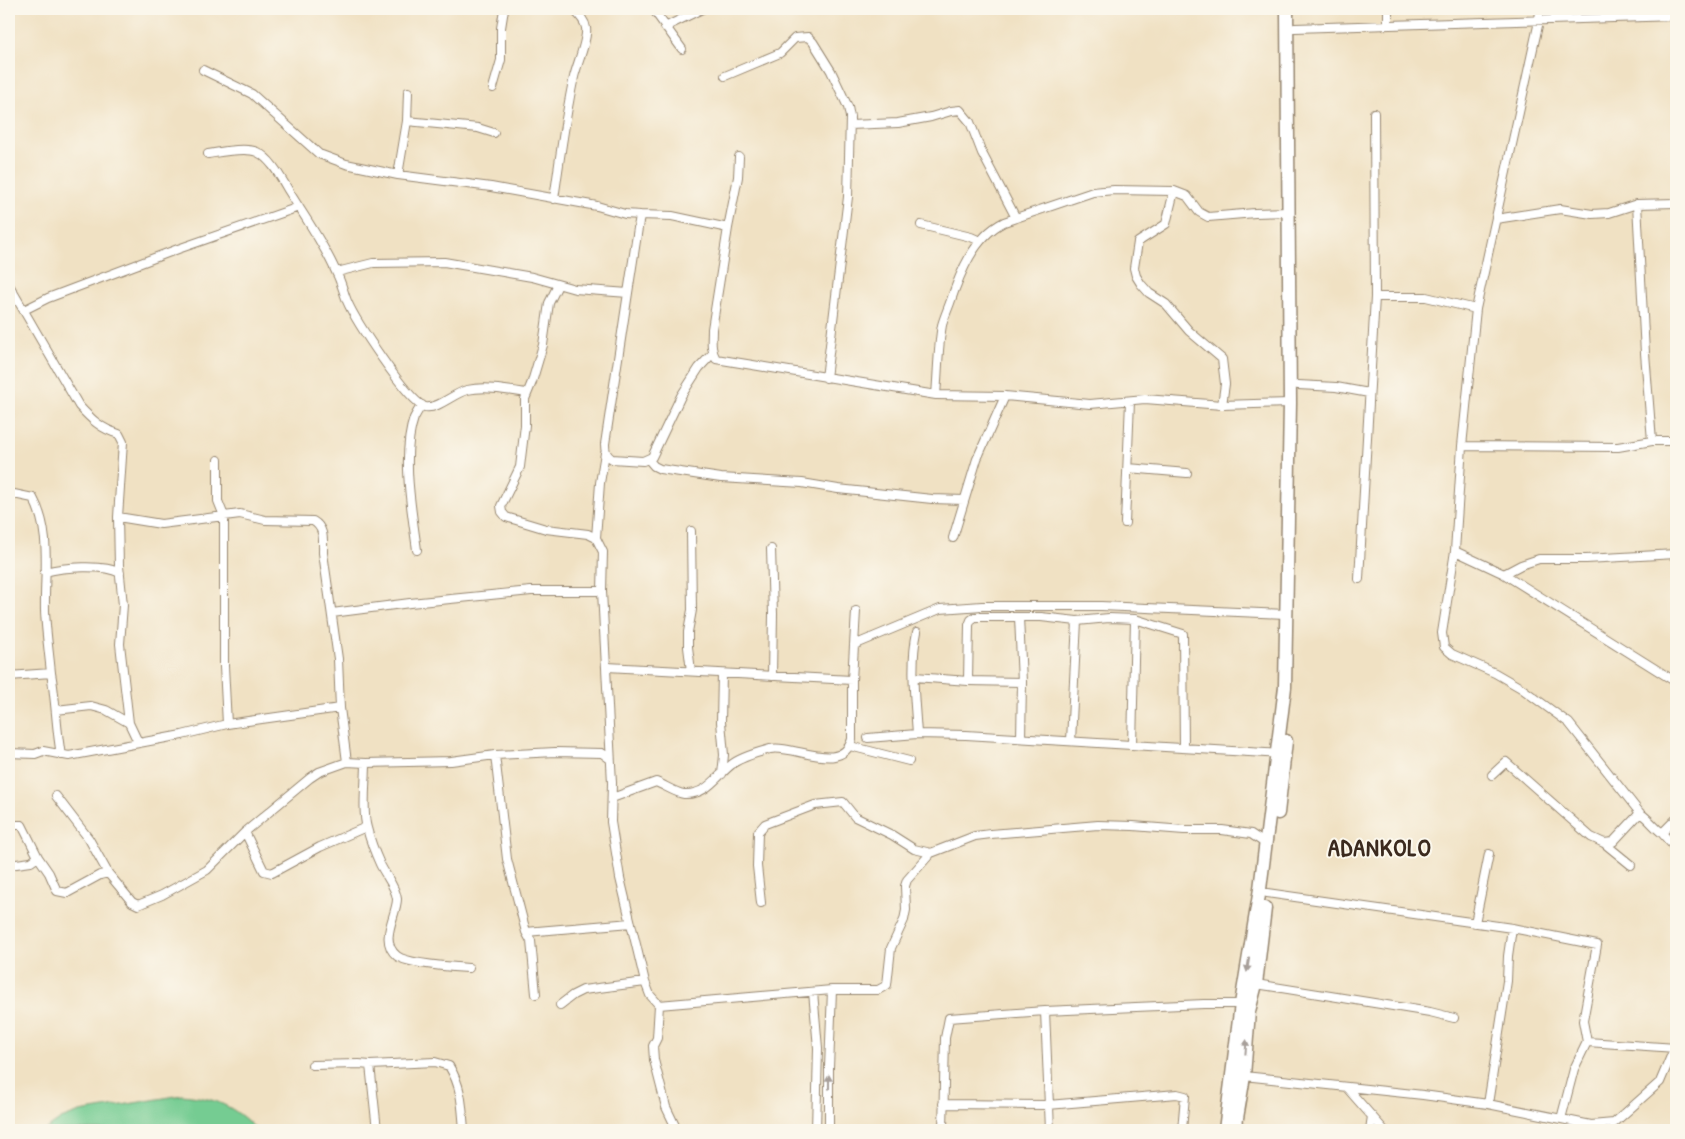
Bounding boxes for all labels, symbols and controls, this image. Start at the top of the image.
district label: ADANKOLO [1328,831,1432,863]
one-way arrow [1243,957,1251,973]
one-way arrow [1243,1039,1251,1055]
one-way arrow [825,1073,833,1089]

